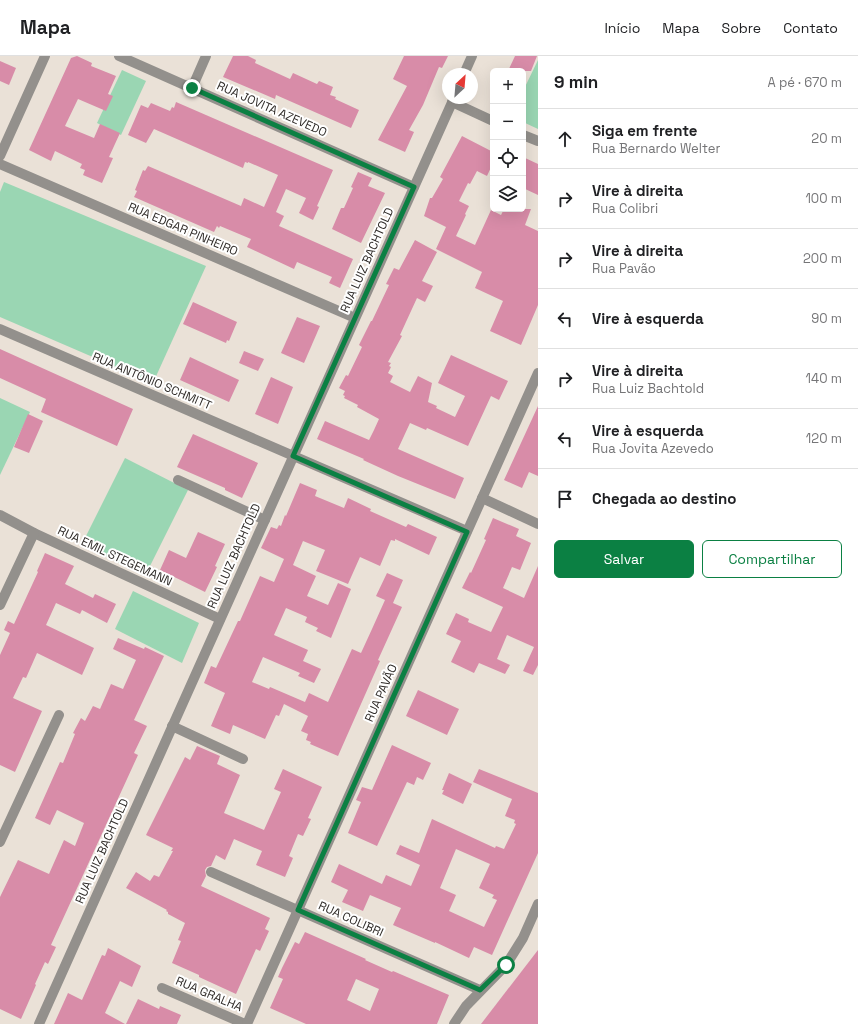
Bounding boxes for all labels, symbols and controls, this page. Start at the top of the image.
text: Mapa [20,15,71,40]
text: Início [604,19,640,37]
text: Mapa [662,19,700,37]
text: Sobre [722,19,761,37]
text: Contato [783,19,838,37]
north arrow [442,68,478,104]
map controls [490,68,526,212]
button: + [490,68,526,104]
text: 9 min [554,71,598,93]
text: A pé · 670 m [768,74,842,91]
street label: RUA JOVITA AZEVEDO [214,78,330,140]
route end [183,79,201,97]
button: − [490,104,526,140]
text: Siga em frente [592,121,698,140]
icon: ahead [554,128,576,150]
text: 20 m [811,130,842,147]
button: locate [490,140,526,176]
text: Rua Bernardo Welter [592,140,720,157]
button: layers [490,176,526,212]
text: Vire à direita [592,181,683,200]
icon: right [554,188,576,210]
text: 100 m [805,190,842,207]
street label: RUA EDGAR PINHEIRO [126,199,240,259]
text: Rua Colibri [592,200,658,217]
street label: RUA LUIZ BACHTOLD [337,205,397,315]
text: Vire à direita [592,241,683,260]
icon: right [554,248,576,270]
text: 200 m [803,250,842,267]
text: Rua Pavão [592,260,656,277]
icon: left [554,308,576,330]
text: Vire à esquerda [592,309,704,328]
text: 90 m [811,310,842,327]
street label: RUA ANTÔNIO SCHMITT [90,349,214,413]
text: Vire à direita [592,361,683,380]
icon: right [554,368,576,390]
text: 140 m [806,370,842,387]
text: Rua Luiz Bachtold [592,380,704,397]
text: Vire à esquerda [592,421,704,440]
icon: left [554,428,576,450]
text: 120 m [806,430,842,447]
text: Rua Jovita Azevedo [592,440,714,457]
icon: arrive [554,488,576,510]
text: Chegada ao destino [592,489,736,508]
street label: RUA LUIZ BACHTOLD [204,501,264,611]
street label: RUA EMIL STEGEMANN [55,522,175,590]
button: Salvar [554,540,694,578]
button: Compartilhar [702,540,842,578]
street label: RUA PAVÃO [361,662,401,724]
street label: RUA LUIZ BACHTOLD [72,796,132,906]
street label: RUA COLIBRI [316,898,386,940]
route start [497,956,515,974]
street label: RUA GRALHA [173,973,245,1015]

